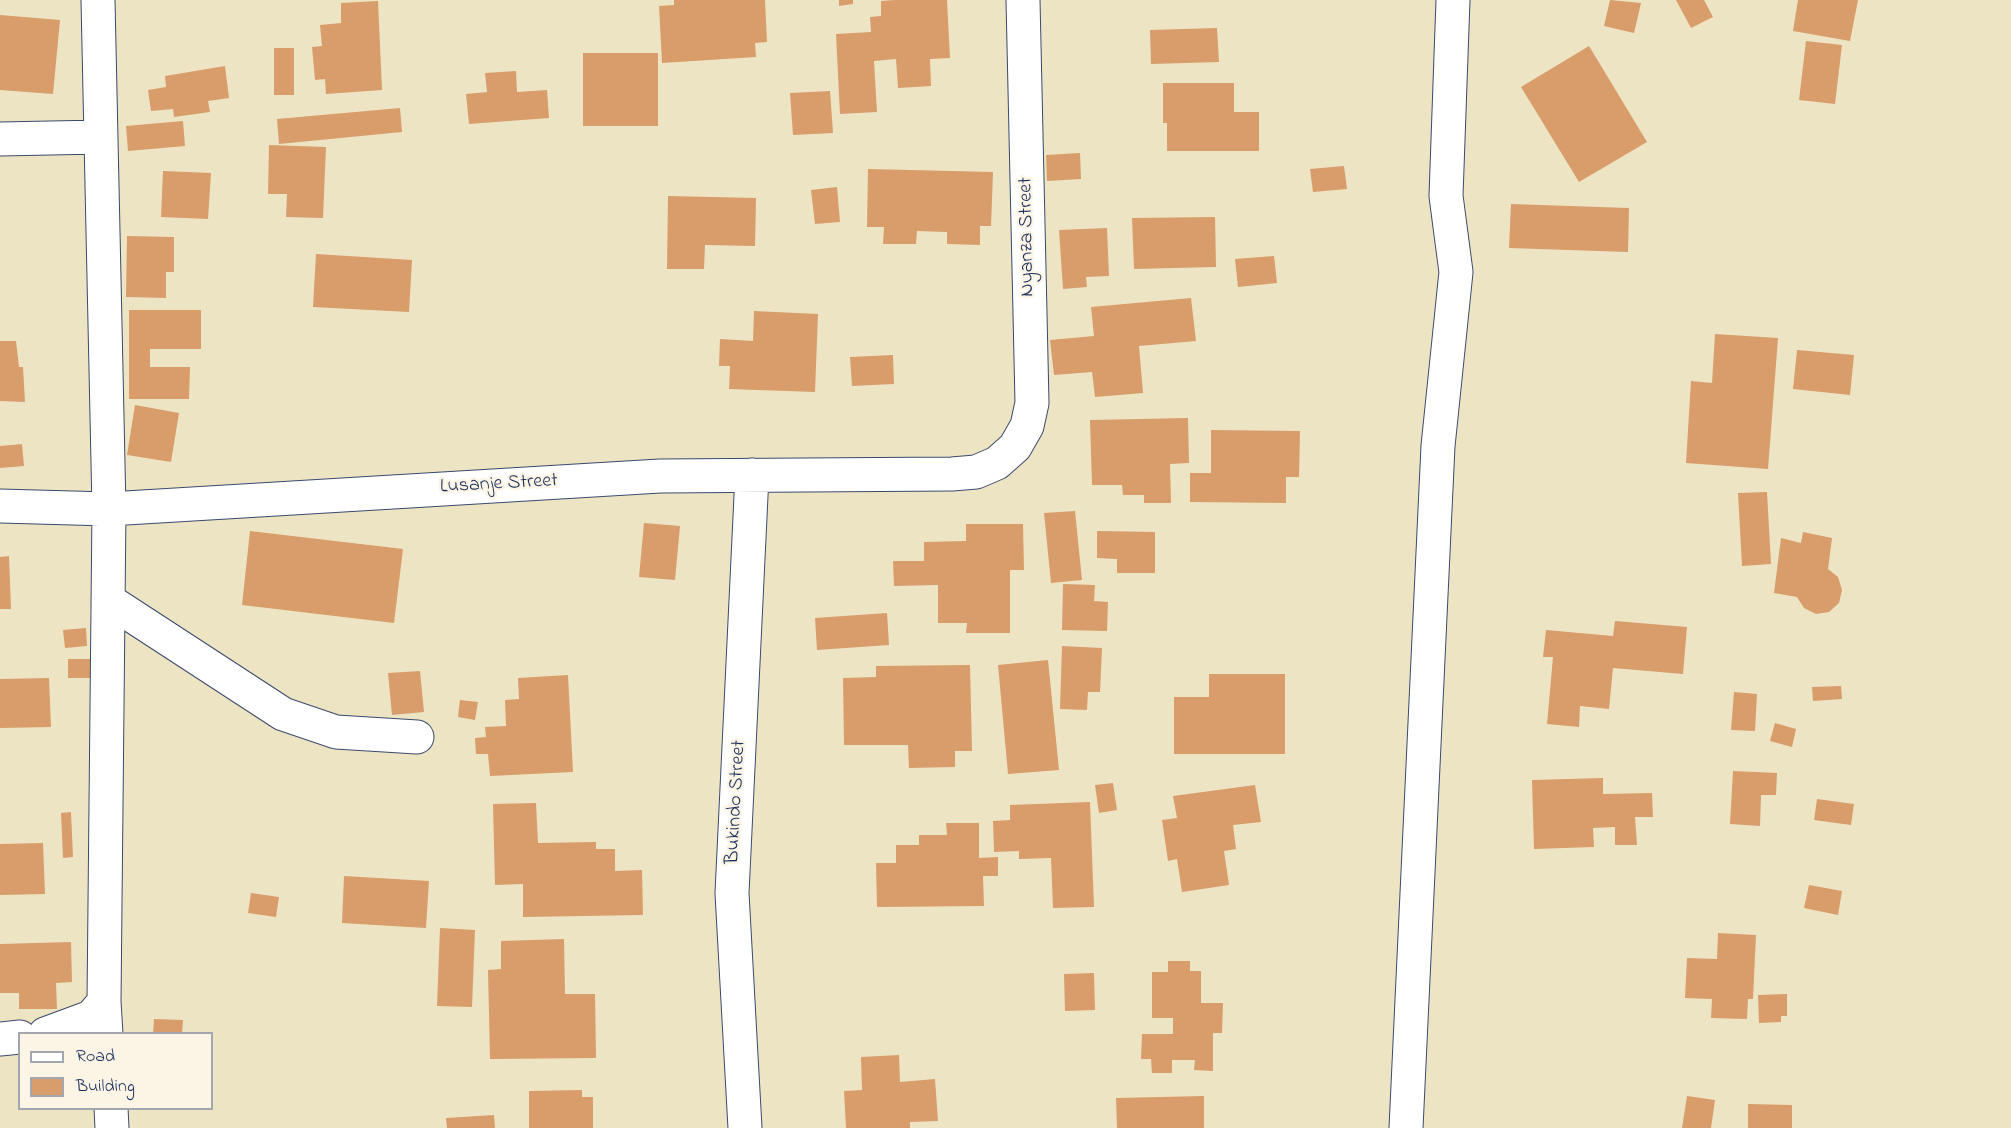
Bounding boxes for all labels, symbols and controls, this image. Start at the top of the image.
street label: Nyanza Street [1015,177,1041,297]
street label: Lusanje Street [439,470,559,500]
street label: Bukindo Street [722,739,752,865]
legend [18,1032,213,1110]
text: Road [76,1044,115,1070]
text: Building [76,1074,135,1100]

